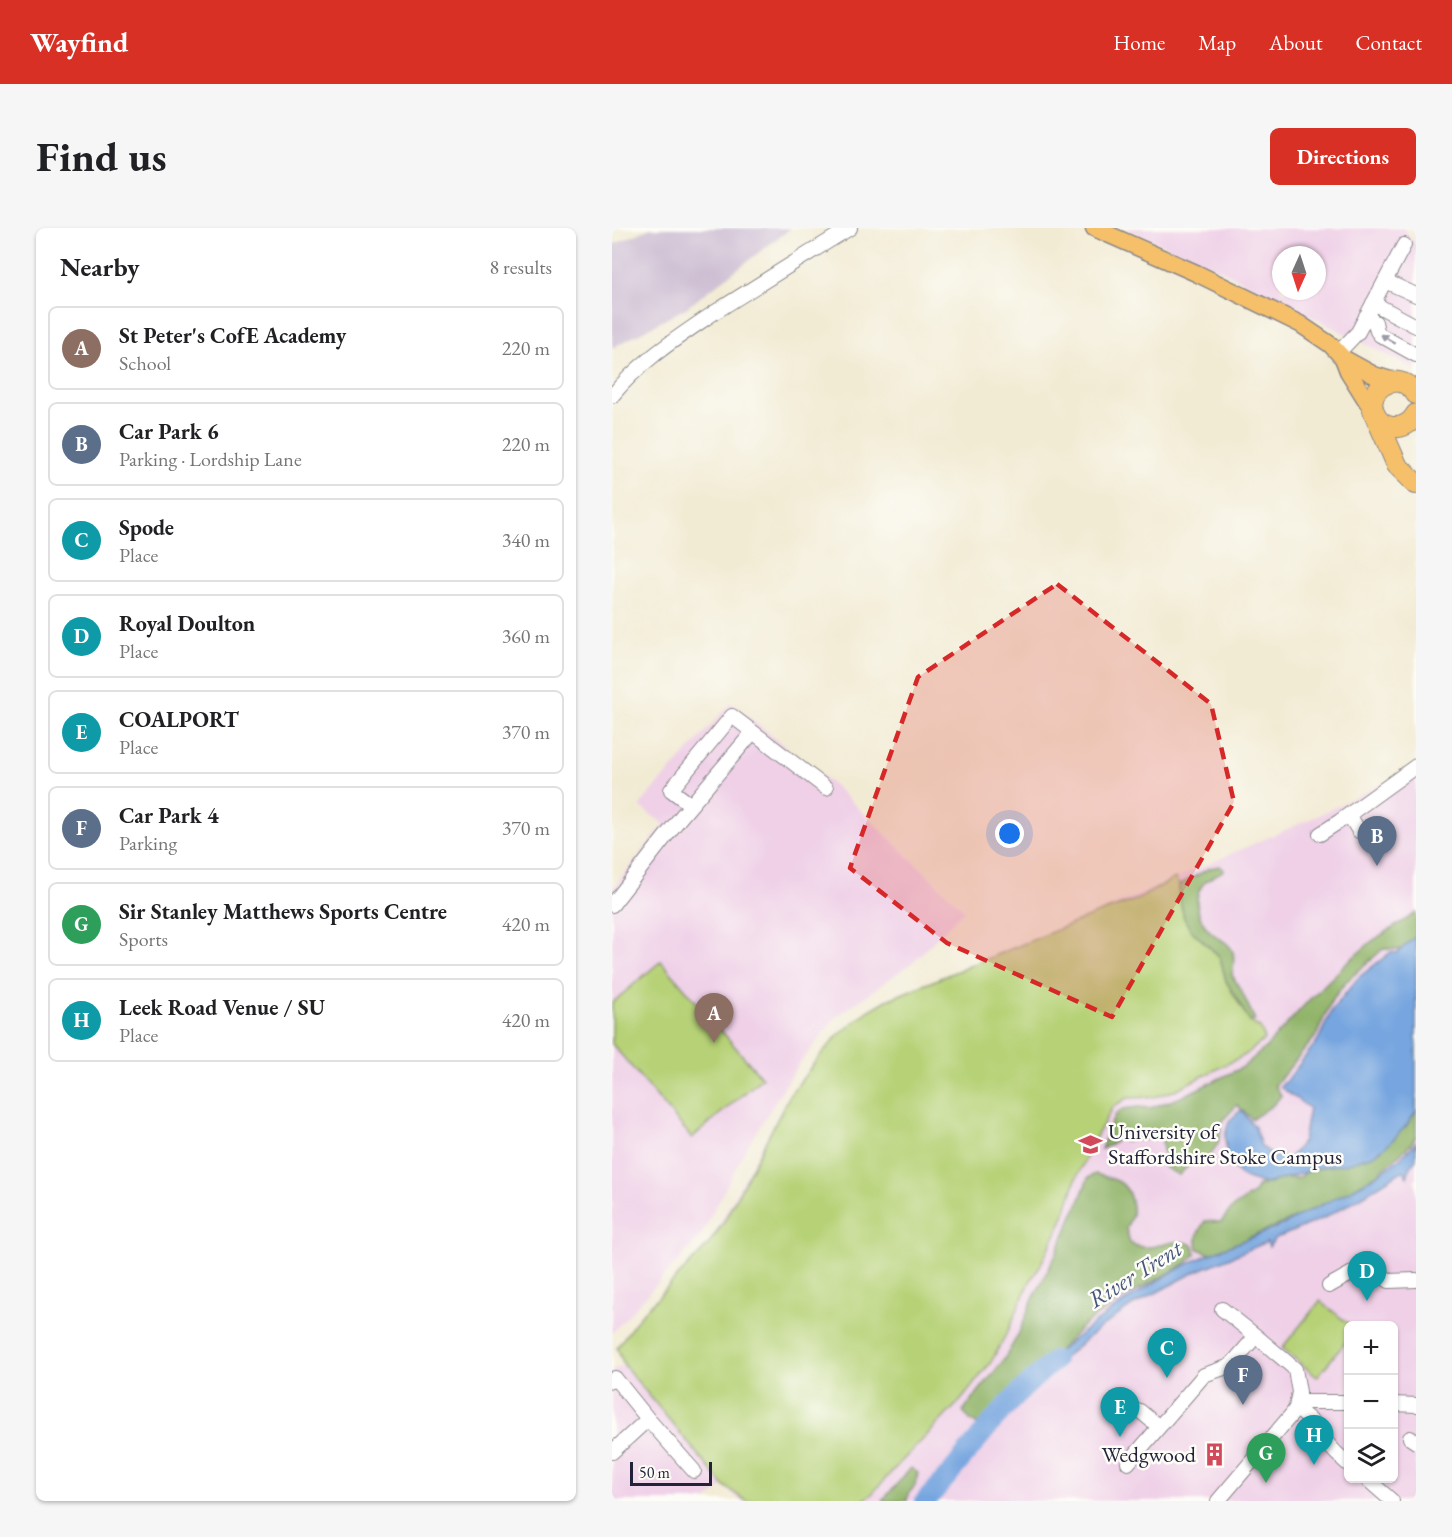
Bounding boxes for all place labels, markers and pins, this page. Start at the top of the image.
pin: B [1358,816,1396,866]
pin: A [694,994,734,1043]
place label: University of Staffordshire Stoke Campus [1108,1117,1342,1171]
school or university icon: University of Staffordshire Stoke Campus [1077,1131,1103,1157]
pin: D [1348,1252,1386,1301]
pin: C [1148,1328,1186,1378]
pin: F [1224,1356,1262,1405]
pin: E [1100,1388,1140,1437]
pin: H [1294,1416,1334,1465]
pin: G [1246,1434,1286,1483]
place label: Wedgwood [1102,1440,1197,1469]
building icon: Wedgwood [1201,1441,1227,1467]

